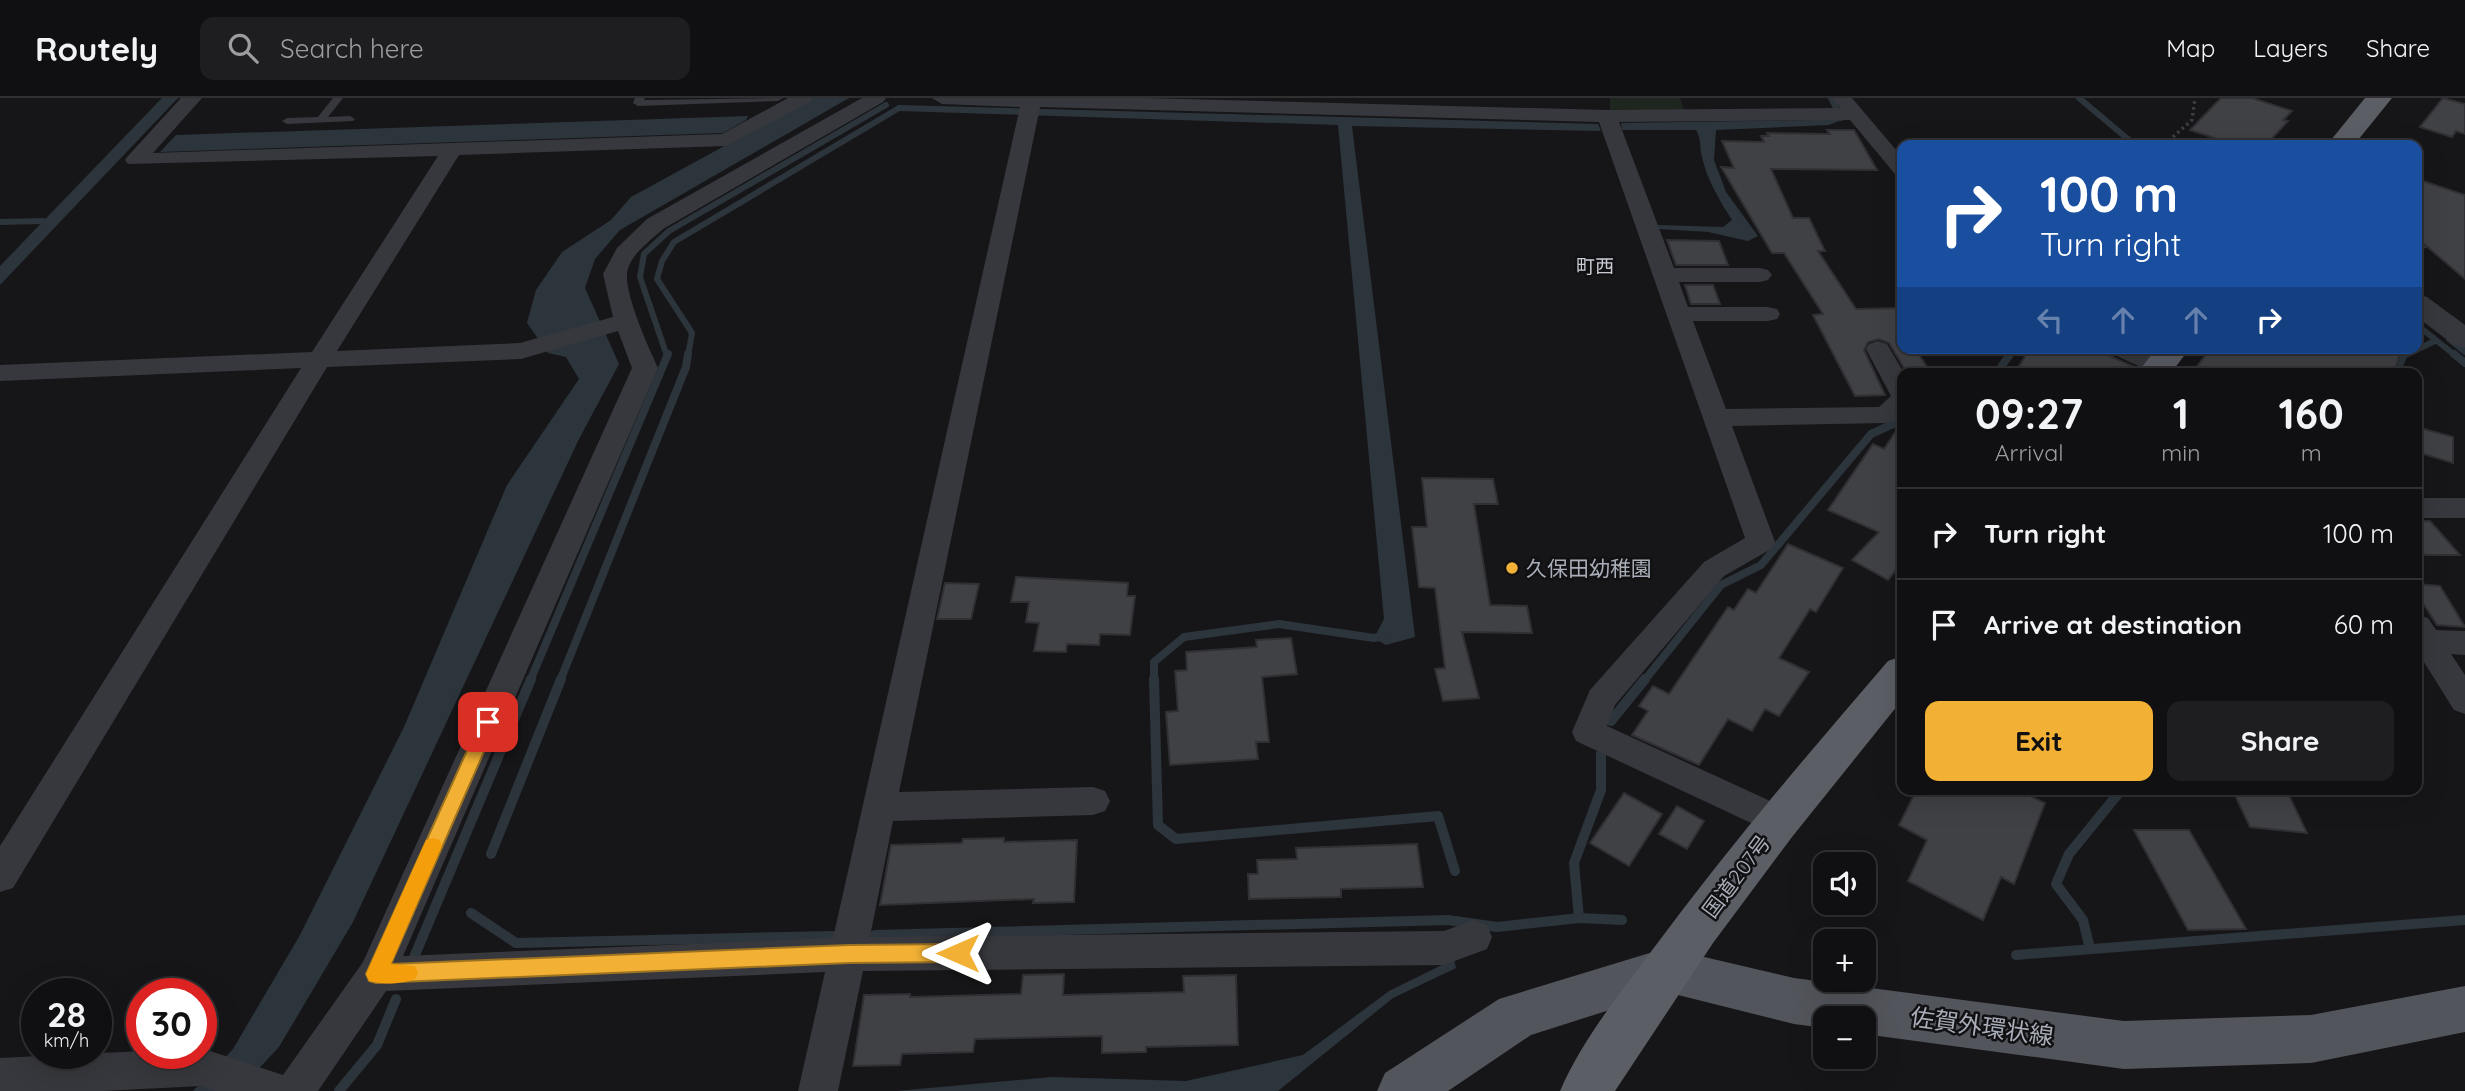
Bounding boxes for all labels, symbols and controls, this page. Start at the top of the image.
search box [200,17,690,80]
text: Routely [35,28,158,69]
icon: search [224,29,262,67]
text: Search here [280,32,424,65]
text: Map [2166,33,2215,63]
text: Layers [2253,33,2328,63]
text: Share [2366,33,2430,63]
text: 100 m [2040,163,2178,224]
icon: right [1925,168,2016,259]
text: Turn right [2040,224,2181,264]
district label: 町西 [1576,254,1614,278]
icon: left [2031,301,2069,339]
icon: ahead [2104,301,2142,339]
icon: ahead [2177,301,2215,339]
icon: right [2250,301,2288,339]
text: 09:27 [1975,387,2083,440]
text: 1 [2173,387,2189,440]
text: 160 [2279,387,2344,440]
text: Arrival [1995,438,2064,467]
text: min [2161,438,2200,467]
text: m [2301,438,2322,467]
icon: right [1925,515,1963,553]
text: Turn right [1984,517,2106,550]
text: 100 m [2323,517,2394,550]
place label: 久保田幼稚園 [1526,555,1652,581]
marker: 久保田幼稚園 [1504,560,1520,576]
icon: arrive [1925,606,1963,644]
text: Arrive at destination [1984,608,2242,641]
text: 60 m [2334,608,2394,641]
pin [458,692,518,752]
button: Exit [1925,701,2153,781]
button: Share [2167,701,2394,781]
icon: arrive [469,703,507,741]
street label: 国道207号 [1697,830,1775,922]
map controls [1813,852,1876,1069]
button: sound [1813,852,1876,915]
position arrow [921,916,995,990]
button: + [1813,929,1876,992]
speed limit sign: 30 [126,978,217,1069]
text: 28 [47,992,86,1036]
street label: 佐賀外環状線 [1909,1001,2055,1051]
button: − [1813,1006,1876,1069]
text: km/h [44,1029,89,1052]

